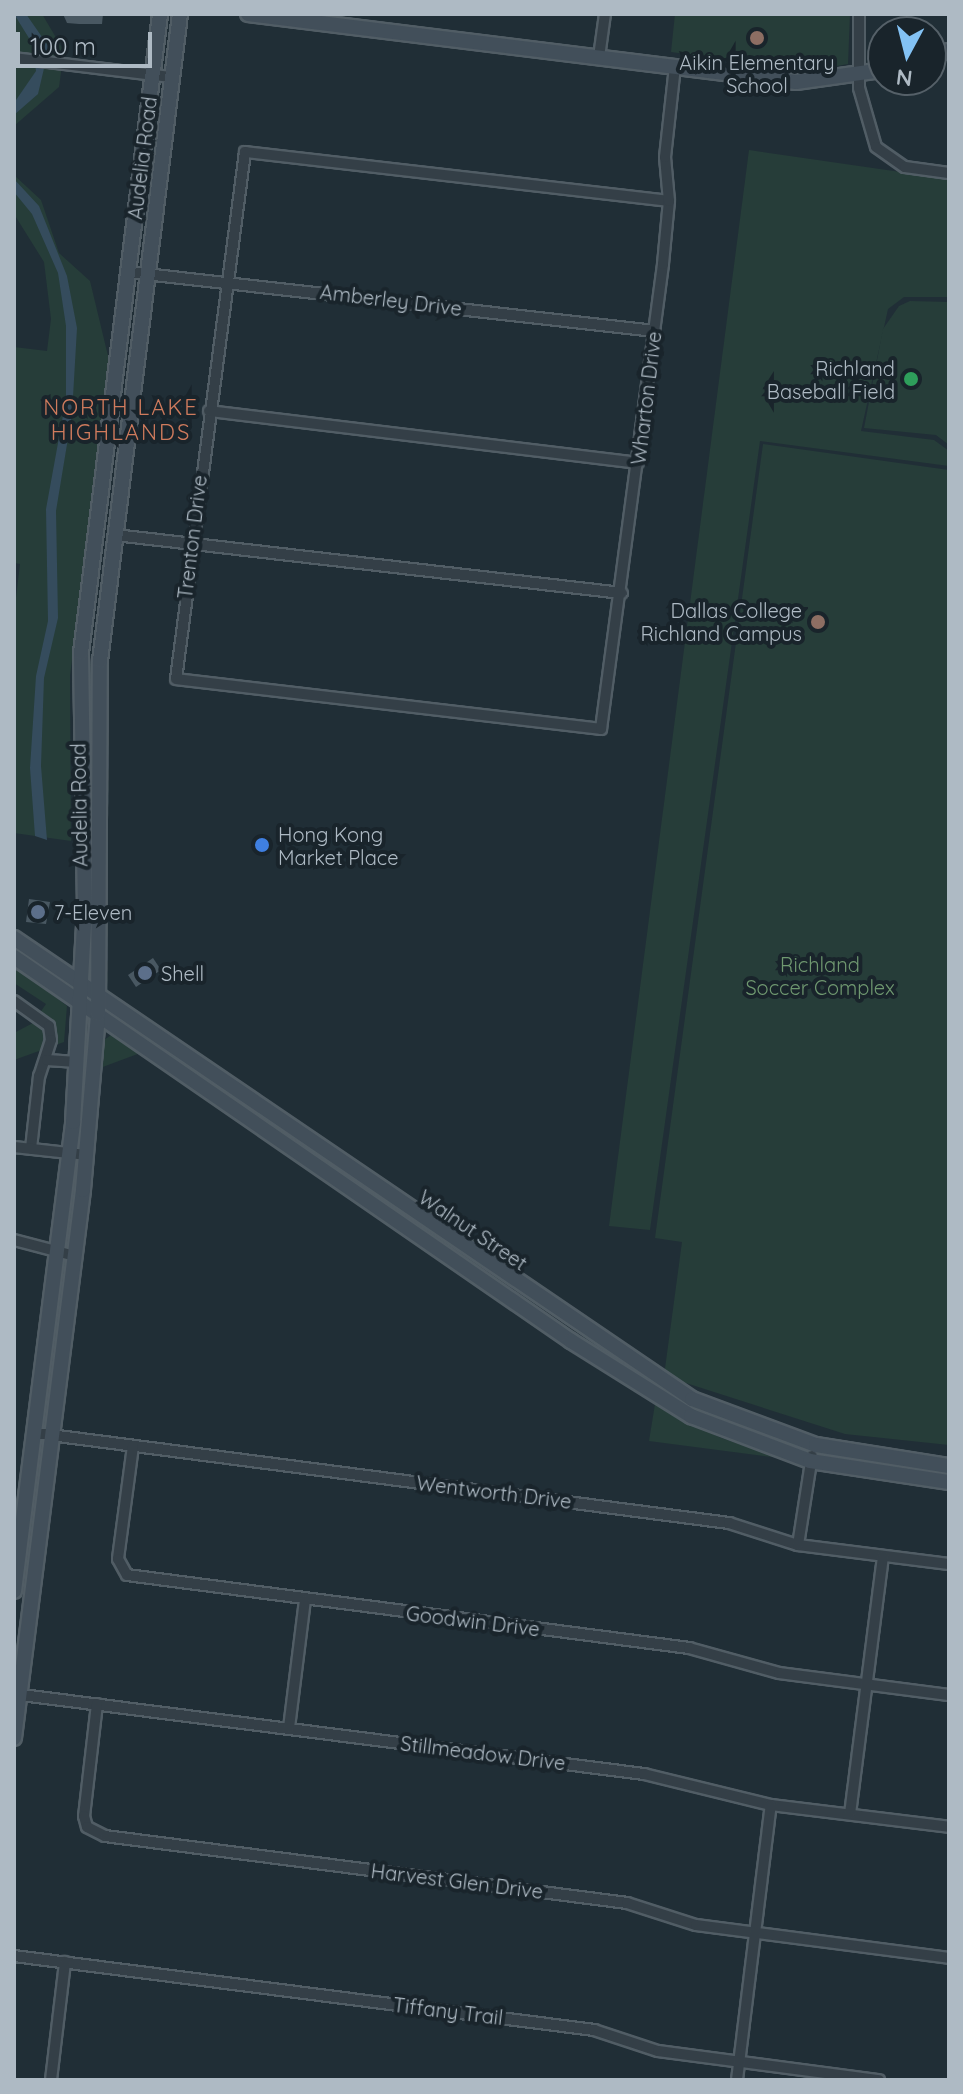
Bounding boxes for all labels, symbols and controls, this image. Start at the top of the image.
scale bar [20,16,156,66]
north arrow [867,16,947,96]
marker: Aikin Elementary School [748,29,766,47]
text: 100 m [30,31,96,61]
place label: Aikin Elementary School [679,50,835,97]
text: N [895,63,914,93]
street label: Audelia Road [123,95,161,221]
street label: Amberley Drive [319,279,463,321]
street label: Wharton Drive [626,330,666,466]
place label: Richland Baseball Field [767,356,895,403]
marker: Richland Baseball Field [902,370,920,388]
district label: NORTH LAKE HIGHLANDS [43,394,199,446]
street label: Trenton Drive [172,474,212,600]
place label: Dallas College Richland Campus [640,598,802,645]
marker: Dallas College Richland Campus [809,613,827,631]
street label: Audelia Road [66,743,92,867]
place label: Hong Kong Market Place [278,822,398,869]
marker: Hong Kong Market Place [253,836,271,854]
place label: 7-Eleven [54,900,132,924]
marker: 7-Eleven [29,903,47,921]
park label: Richland Soccer Complex [745,952,895,999]
place label: Shell [161,961,204,985]
marker: Shell [136,964,154,982]
street label: Walnut Street [414,1185,532,1275]
street label: Wentworth Drive [415,1471,573,1513]
street label: Goodwin Drive [405,1601,541,1641]
street label: Stillmeadow Drive [399,1731,567,1775]
street label: Harvest Glen Drive [369,1859,545,1903]
street label: Tiffany Trail [392,1992,504,2030]

